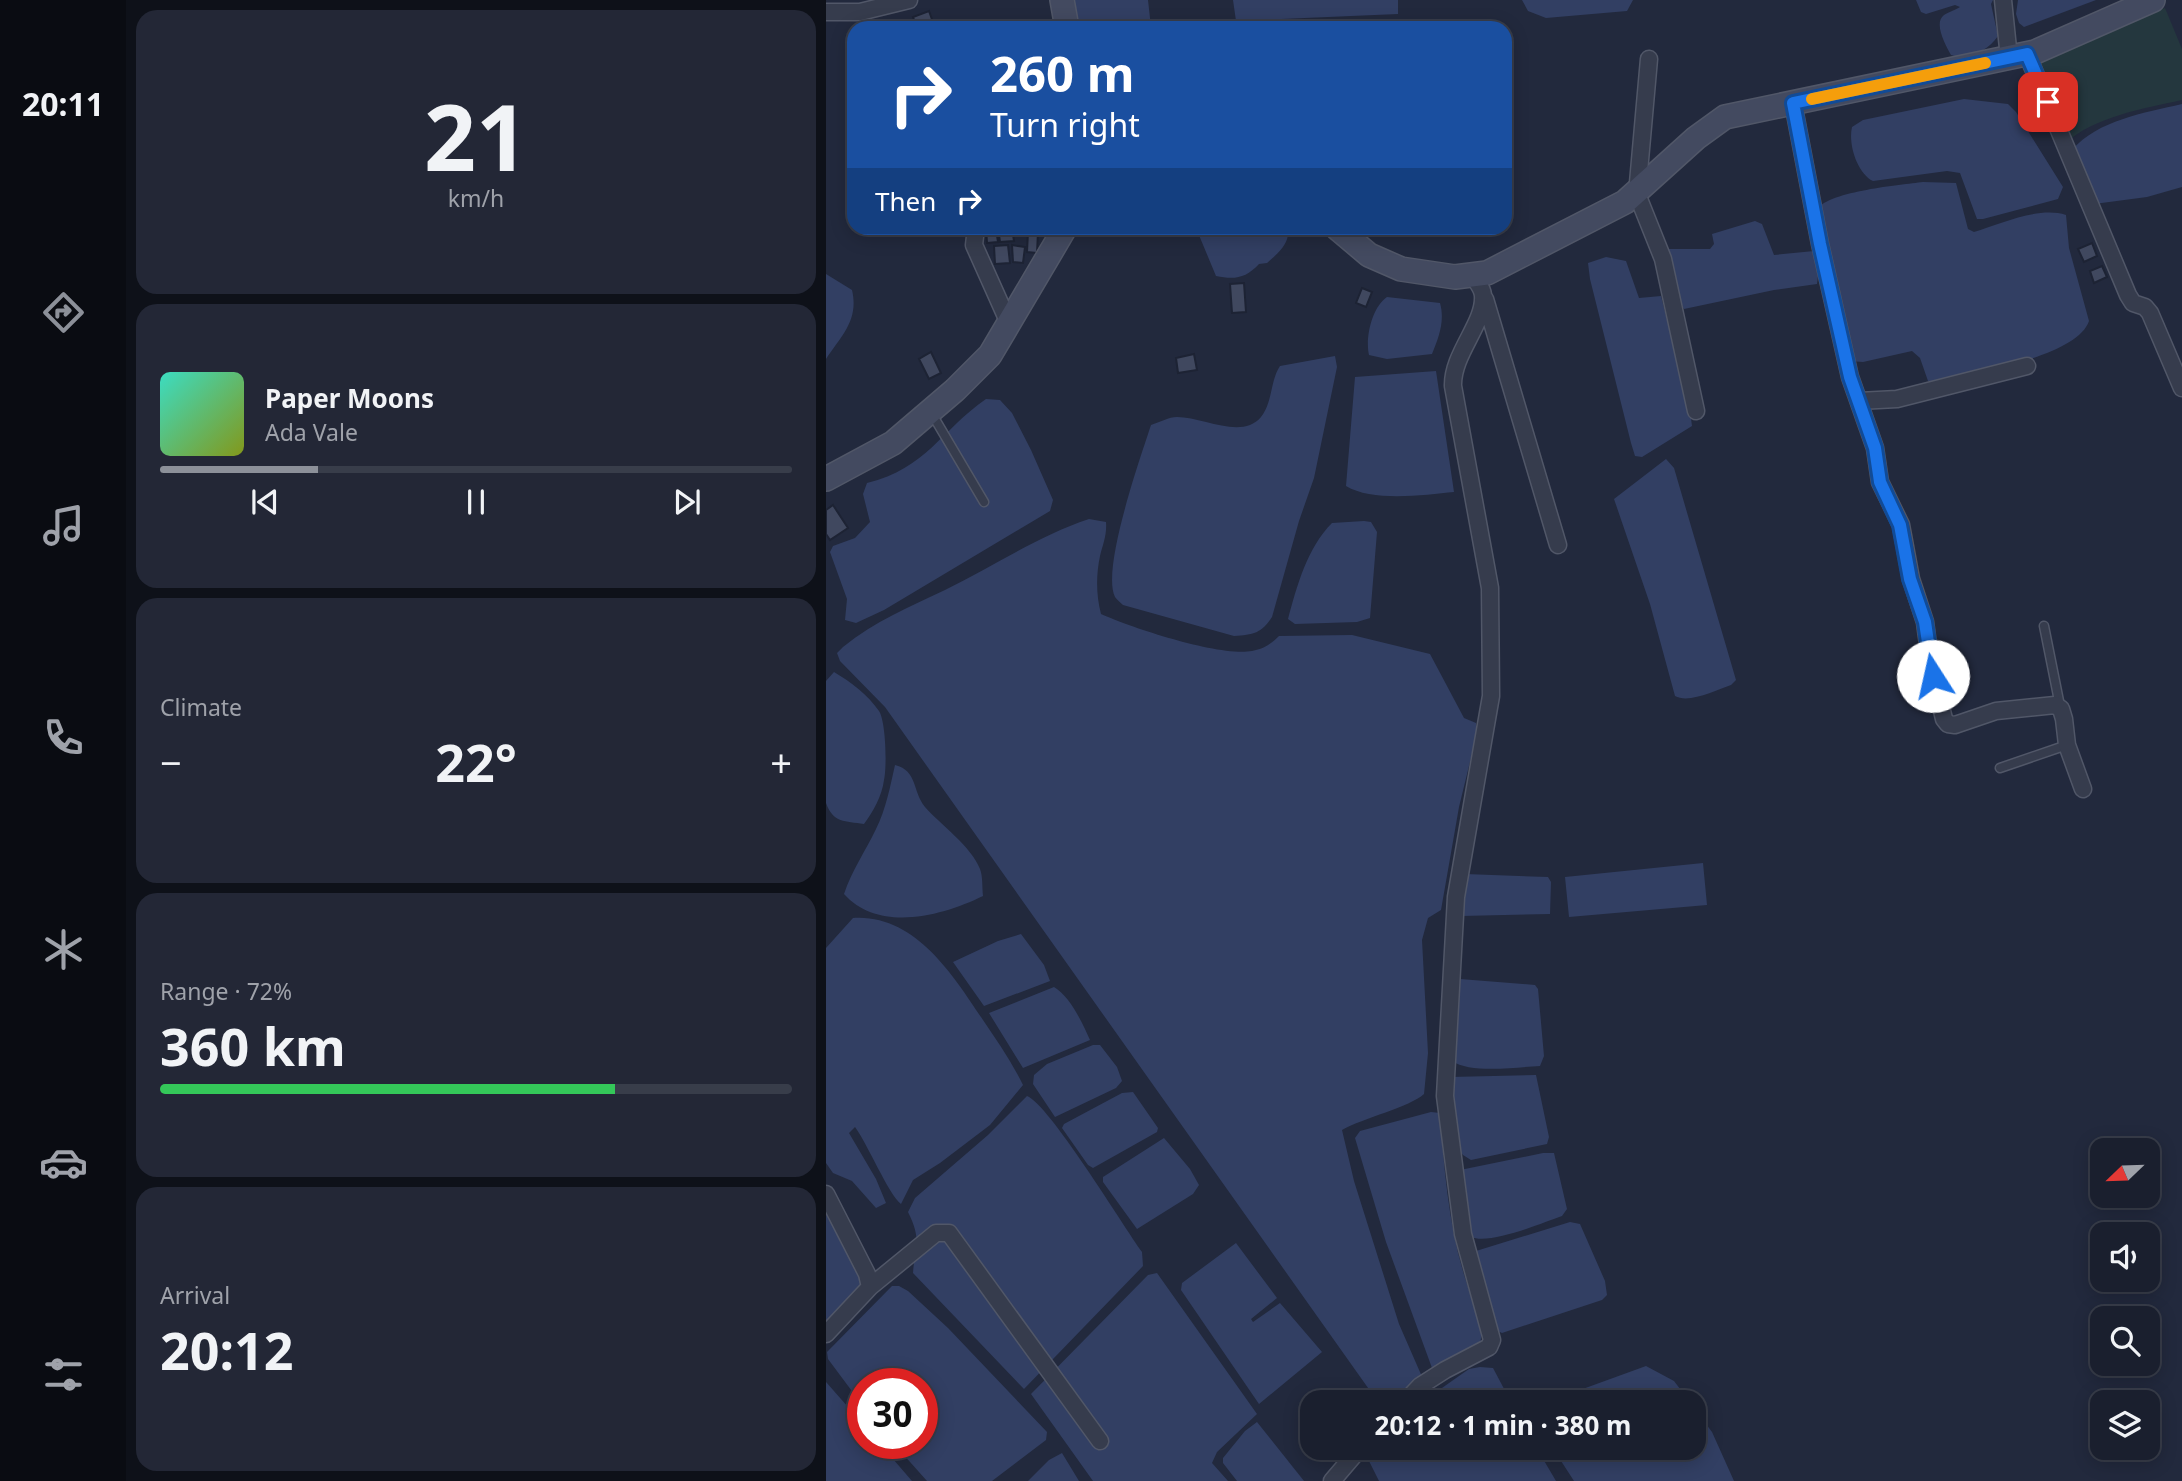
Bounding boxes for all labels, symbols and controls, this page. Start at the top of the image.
text: 260 m [990,40,1135,106]
icon: right [875,49,966,140]
pin [2018,72,2078,132]
text: 21 [424,74,528,198]
text: 20:11 [22,82,104,125]
icon: arrive [2029,83,2067,121]
text: Turn right [990,103,1140,146]
text: km/h [448,182,504,214]
icon: right [950,182,988,220]
text: Then [875,183,936,219]
icon: directions [39,288,88,337]
text: Paper Moons [265,380,434,416]
text: Ada Vale [265,416,358,448]
icon: previous [246,483,284,521]
icon: pause [457,483,495,521]
icon: next [668,483,706,521]
icon: music [39,501,88,550]
position arrow [1896,639,1970,713]
text: Climate [160,691,242,723]
icon: phone [39,713,88,762]
text: 22° [435,726,517,797]
text: − [160,736,182,788]
text: + [770,736,792,788]
icon: climate [39,925,88,974]
text: Range · 72% [160,975,292,1007]
text: 360 km [160,1010,346,1081]
icon: car [39,1138,88,1187]
north arrow [2090,1138,2160,1208]
map controls [2090,1138,2160,1460]
button: sound [2090,1222,2160,1292]
text: Arrival [160,1279,230,1311]
button: search [2090,1306,2160,1376]
text: 20:12 [160,1314,294,1385]
icon: filters [39,1350,88,1399]
speed limit sign: 30 [847,1368,938,1459]
button: layers [2090,1390,2160,1460]
text: 20:12 · 1 min · 380 m [1375,1407,1631,1443]

